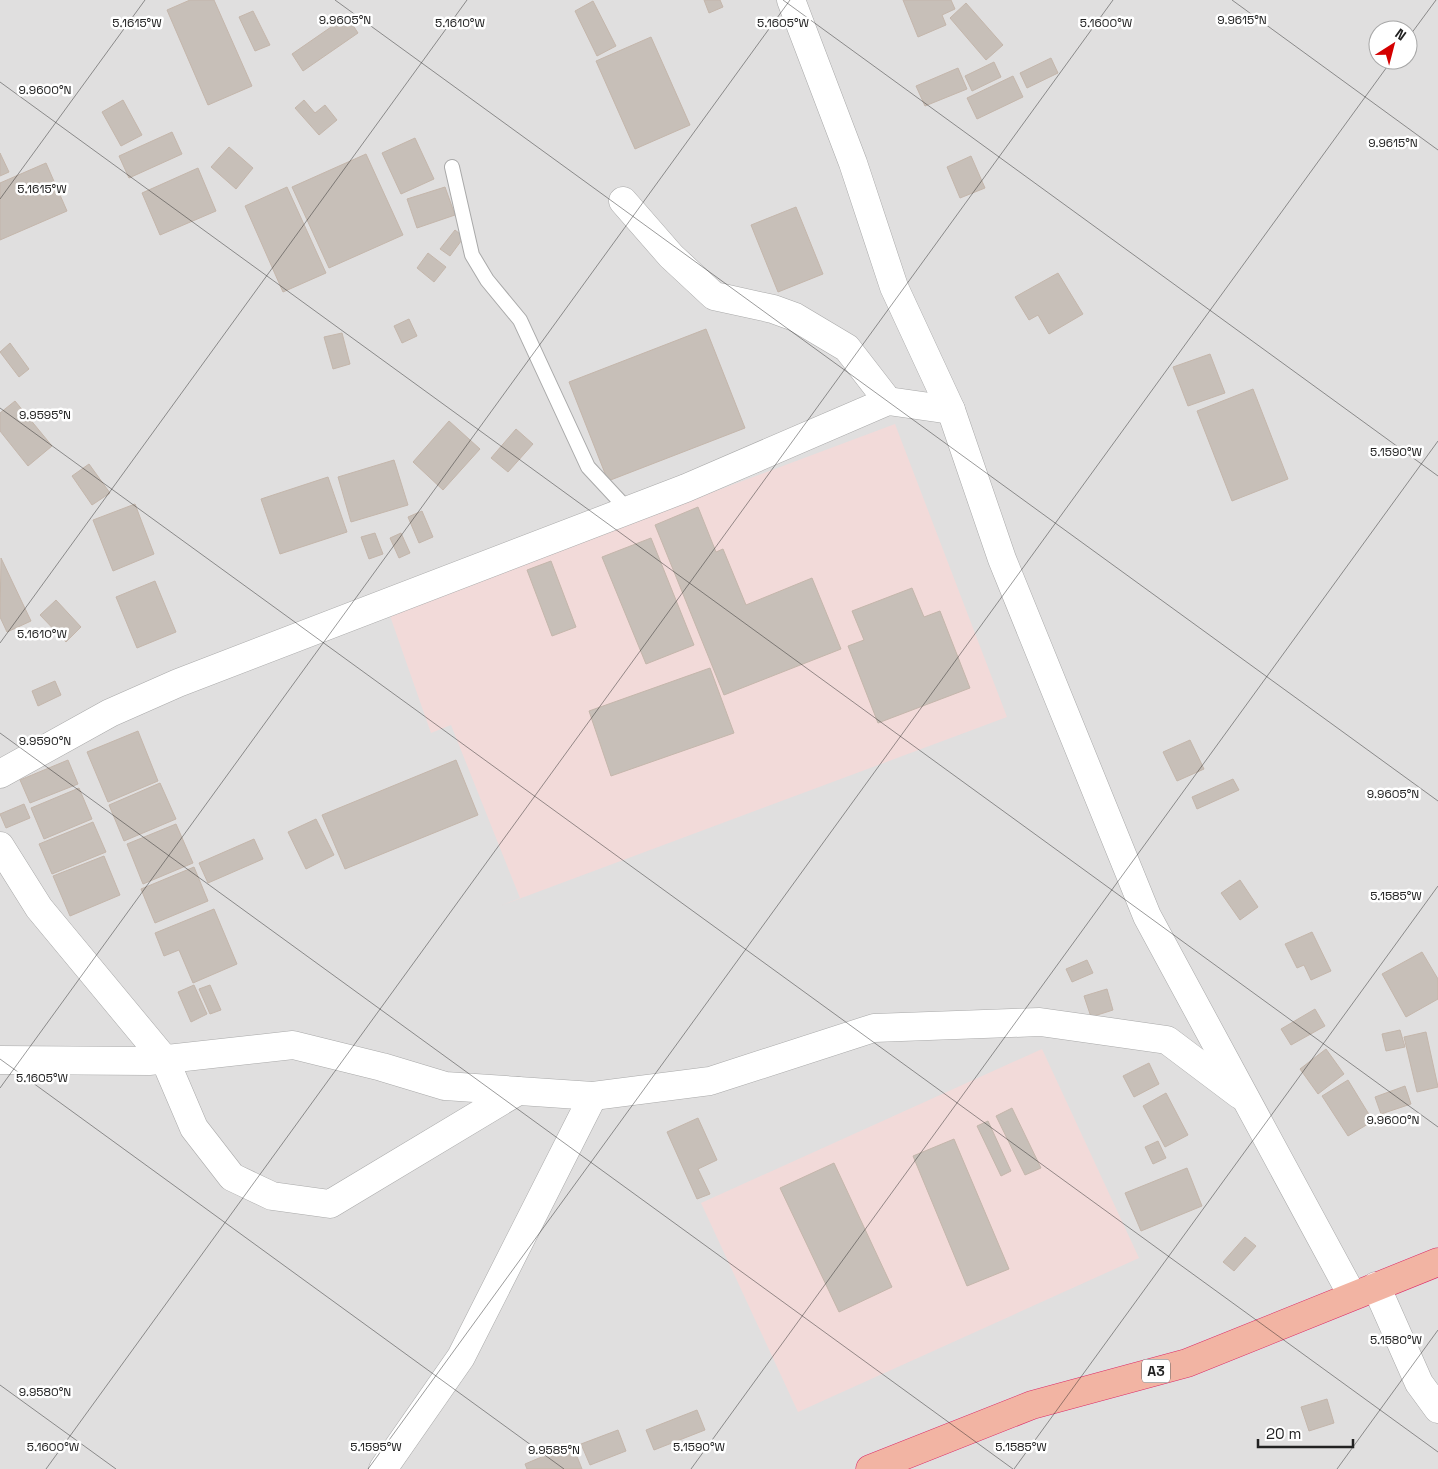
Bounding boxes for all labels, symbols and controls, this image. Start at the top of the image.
text: 9.9605°N [319,12,371,28]
text: 9.9615°N [1217,12,1267,28]
text: 5.1615°W [112,15,162,31]
text: 5.1610°W [435,15,485,31]
text: 5.1605°W [757,15,810,31]
text: 5.1600°W [1080,15,1133,31]
north arrow [1368,20,1418,70]
text: N [1392,24,1410,45]
text: 9.9600°N [19,82,71,98]
text: 9.9615°N [1368,135,1418,151]
text: 5.1615°W [17,181,67,197]
text: 9.9595°N [19,407,71,423]
text: 5.1590°W [1370,444,1423,460]
text: 5.1610°W [17,626,67,642]
text: 9.9590°N [19,733,71,749]
text: 9.9605°N [1367,786,1419,802]
text: 5.1585°W [1370,888,1422,904]
text: 5.1605°W [16,1070,69,1086]
text: 9.9600°N [1367,1112,1419,1128]
text: 5.1580°W [1370,1332,1423,1348]
road number: A3 [1142,1360,1170,1382]
text: 9.9580°N [19,1384,71,1400]
scale bar [1258,1416,1353,1448]
text: 20 m [1266,1424,1301,1443]
text: 5.1600°W [27,1439,80,1455]
text: 5.1595°W [350,1439,402,1455]
text: 5.1590°W [673,1439,726,1455]
text: 5.1585°W [995,1439,1047,1455]
text: 9.9585°N [528,1442,580,1458]

